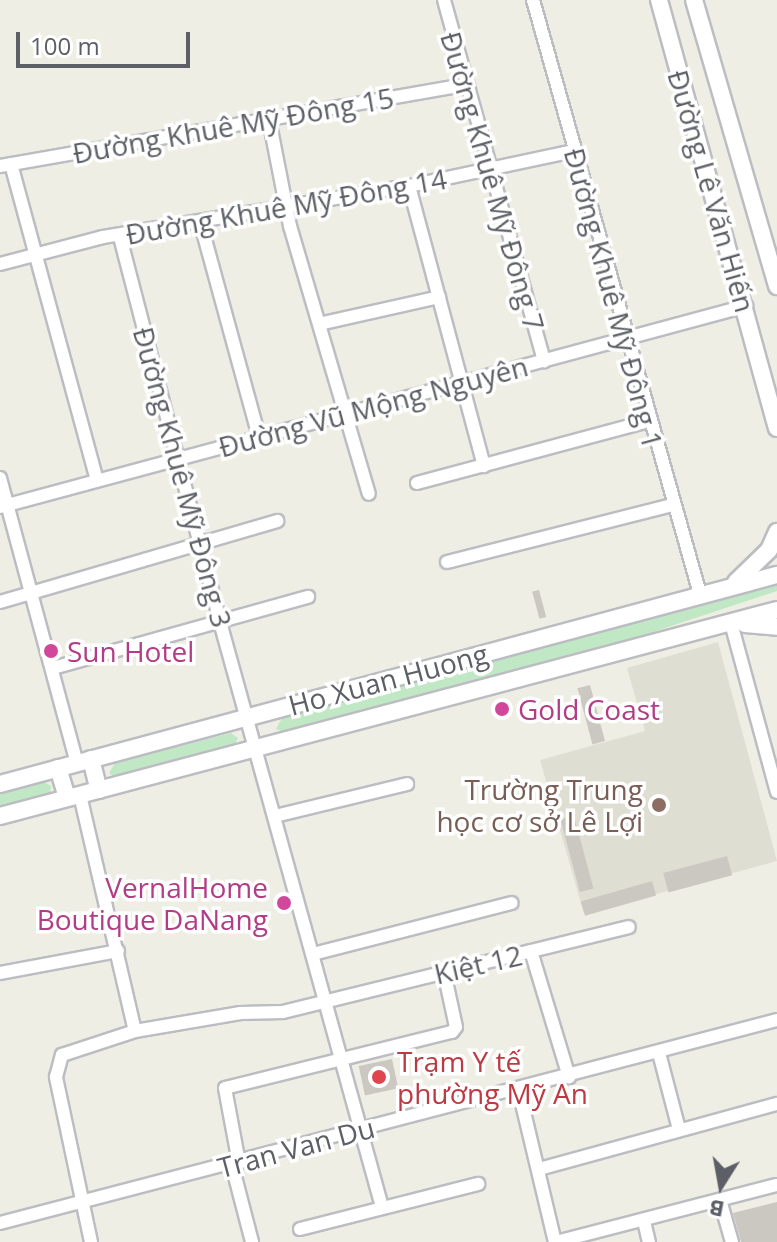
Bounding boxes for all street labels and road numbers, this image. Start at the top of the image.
street label: Đường Khuê Mỹ Đông 7 [434,28,552,334]
street label: Đường Lê Văn Hiến [661,66,763,316]
street label: Đường Khuê Mỹ Đông 15 [70,80,396,170]
street label: Đường Khuê Mỹ Đông 1 [558,144,670,452]
street label: Đường Khuê Mỹ Đông 14 [123,161,449,251]
street label: Đường Khuê Mỹ Đông 3 [127,323,239,631]
street label: Đường Vũ Mộng Nguyên [215,349,531,463]
street label: Ho Xuan Huong [285,636,491,722]
street label: Kiệt 12 [431,938,525,990]
street label: Tran Van Du [214,1110,378,1184]

